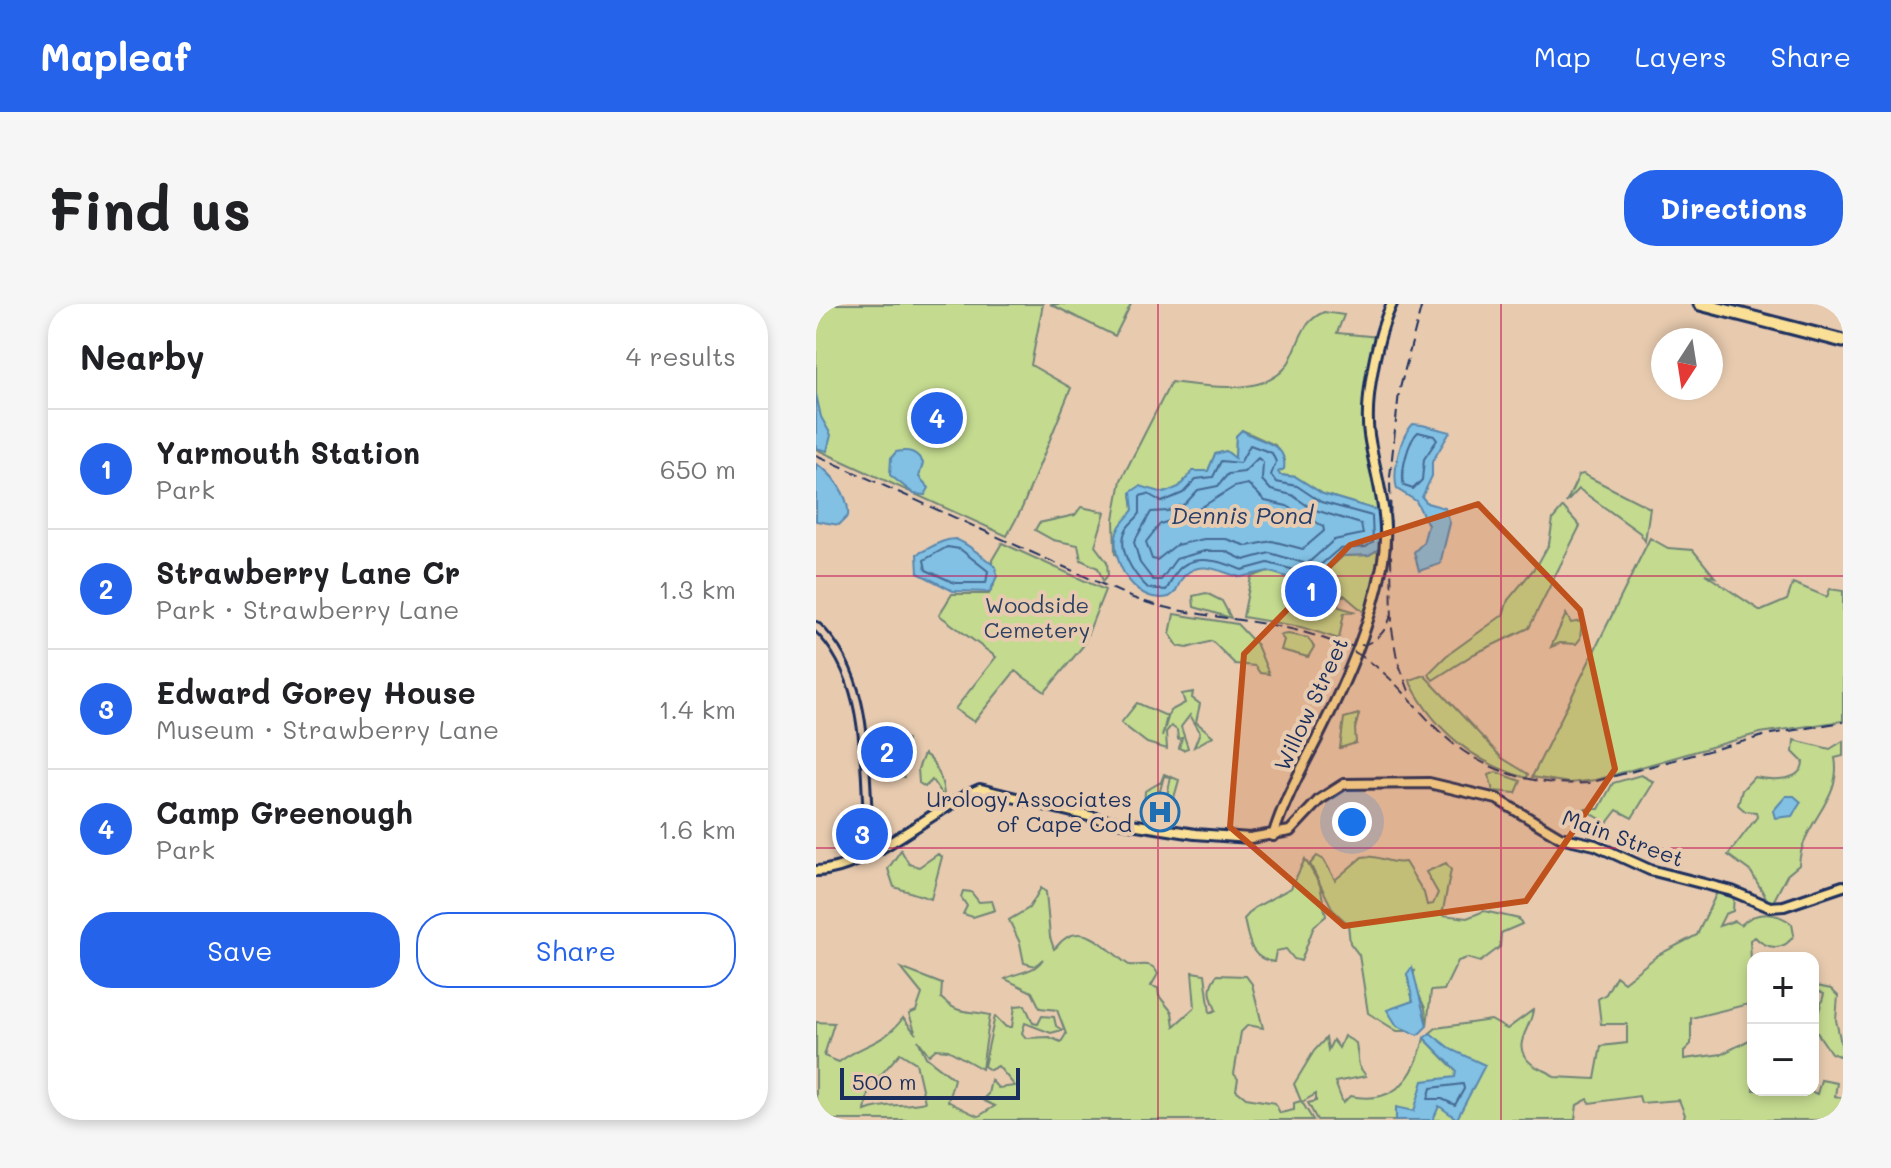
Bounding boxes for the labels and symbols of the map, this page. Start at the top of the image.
north arrow [1651,328,1723,400]
pin: 4 [911,388,963,448]
water label: Dennis Pond [1171,499,1315,530]
pin: 1 [1285,561,1337,621]
park label: Woodside Cemetery [984,590,1090,644]
street label: Willow Street [1267,632,1354,775]
pin: 2 [861,722,913,782]
place label: Urology Associates of Cape Cod [926,784,1132,838]
hospital icon: Urology Associates of Cape Cod [1139,791,1181,833]
your location [1332,802,1372,842]
street label: Main Street [1558,802,1688,873]
pin: 3 [836,804,888,864]
scale bar [840,1064,1020,1100]

